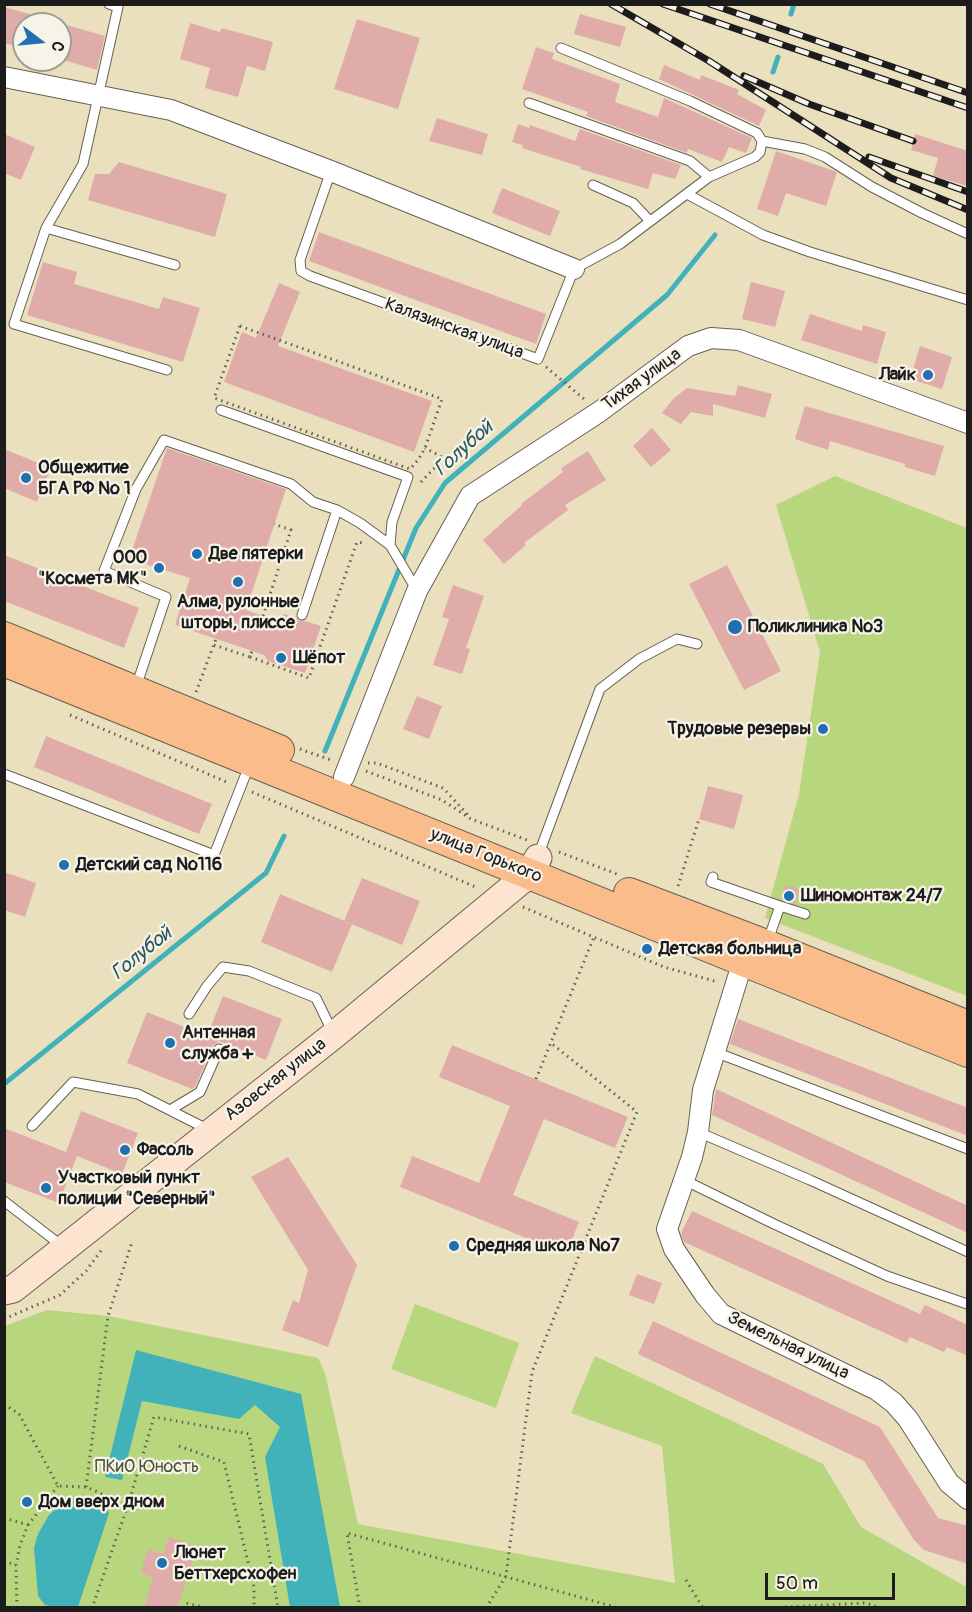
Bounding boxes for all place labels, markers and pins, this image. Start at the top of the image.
place label: Лайк [879,364,916,386]
marker: Лайк [921,368,935,382]
place label: Общежитие БГА РФ № 1 [38,457,131,500]
marker: Общежитие БГА РФ № 1 [19,471,33,485]
place label: Две пятерки [209,543,303,565]
place label: ООО "Космета МК" [38,547,147,590]
marker: Две пятерки [190,547,204,561]
marker: ООО "Космета МК" [152,561,166,575]
marker: Алма, рулонные шторы, плиссе [231,575,245,589]
place label: Алма, рулонные шторы, плиссе [177,591,299,634]
place label: Поликлиника №3 [748,616,883,638]
marker: Поликлиника №3 [726,618,744,636]
place label: Шёпот [293,647,345,669]
marker: Шёпот [274,651,288,665]
place label: Трудовые резервы [667,718,811,740]
marker: Трудовые резервы [816,722,830,736]
place label: Детский сад №116 [76,854,222,876]
marker: Детский сад №116 [57,858,71,872]
place label: Шиномонтаж 24/7 [801,885,942,907]
marker: Шиномонтаж 24/7 [782,889,796,903]
place label: Детская больница [659,938,801,960]
marker: Детская больница [640,942,654,956]
place label: Антенная служба + [182,1022,255,1064]
marker: Антенная служба + [163,1036,177,1050]
place label: Фасоль [137,1139,194,1161]
marker: Фасоль [118,1143,132,1157]
place label: Участковый пункт полиции "Северный" [58,1167,216,1210]
marker: Участковый пункт полиции "Северный" [39,1181,53,1195]
place label: Средняя школа №7 [466,1235,620,1257]
marker: Средняя школа №7 [447,1239,461,1253]
place label: Дом вверх дном [39,1491,165,1513]
marker: Дом вверх дном [20,1495,34,1509]
place label: Люнет Беттхерсхофен [174,1542,296,1584]
marker: Люнет Беттхерсхофен [155,1556,169,1570]

